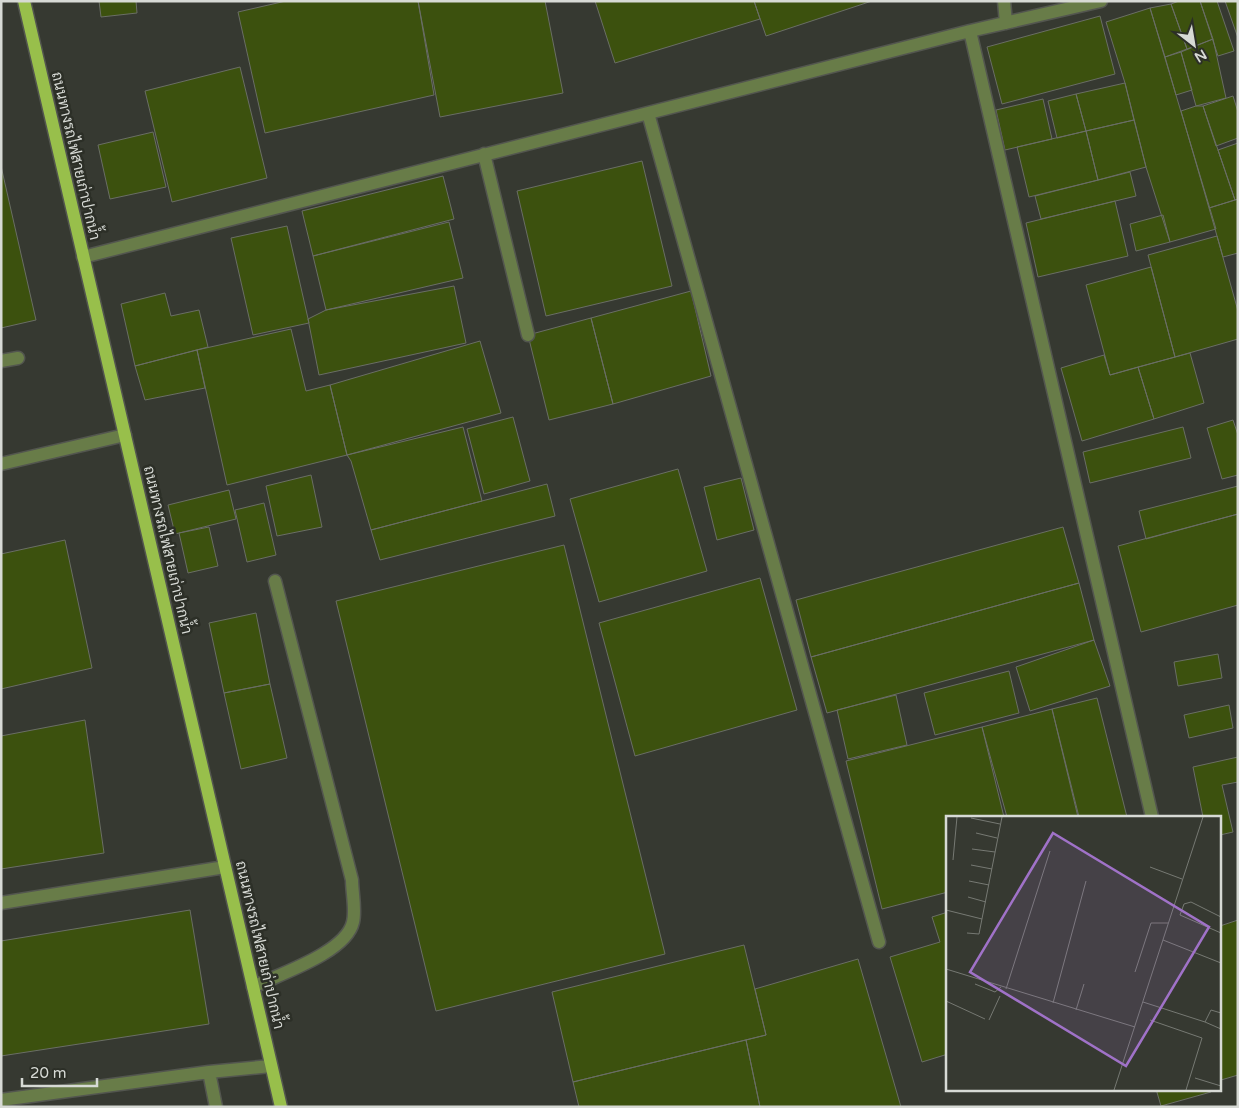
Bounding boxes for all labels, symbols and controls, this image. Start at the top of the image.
north arrow [1169,20,1219,70]
text: N [1191,46,1210,66]
street label: ถนนทางรถไฟสายเก่าปากน้ำ [48,69,108,242]
street label: ถนนทางรถไฟสายเก่าปากน้ำ [140,463,200,636]
inset map [946,816,1222,1090]
street label: ถนนทางรถไฟสายเก่าปากน้ำ [232,858,292,1031]
scale bar [22,1056,98,1088]
text: 20 m [30,1064,67,1082]

